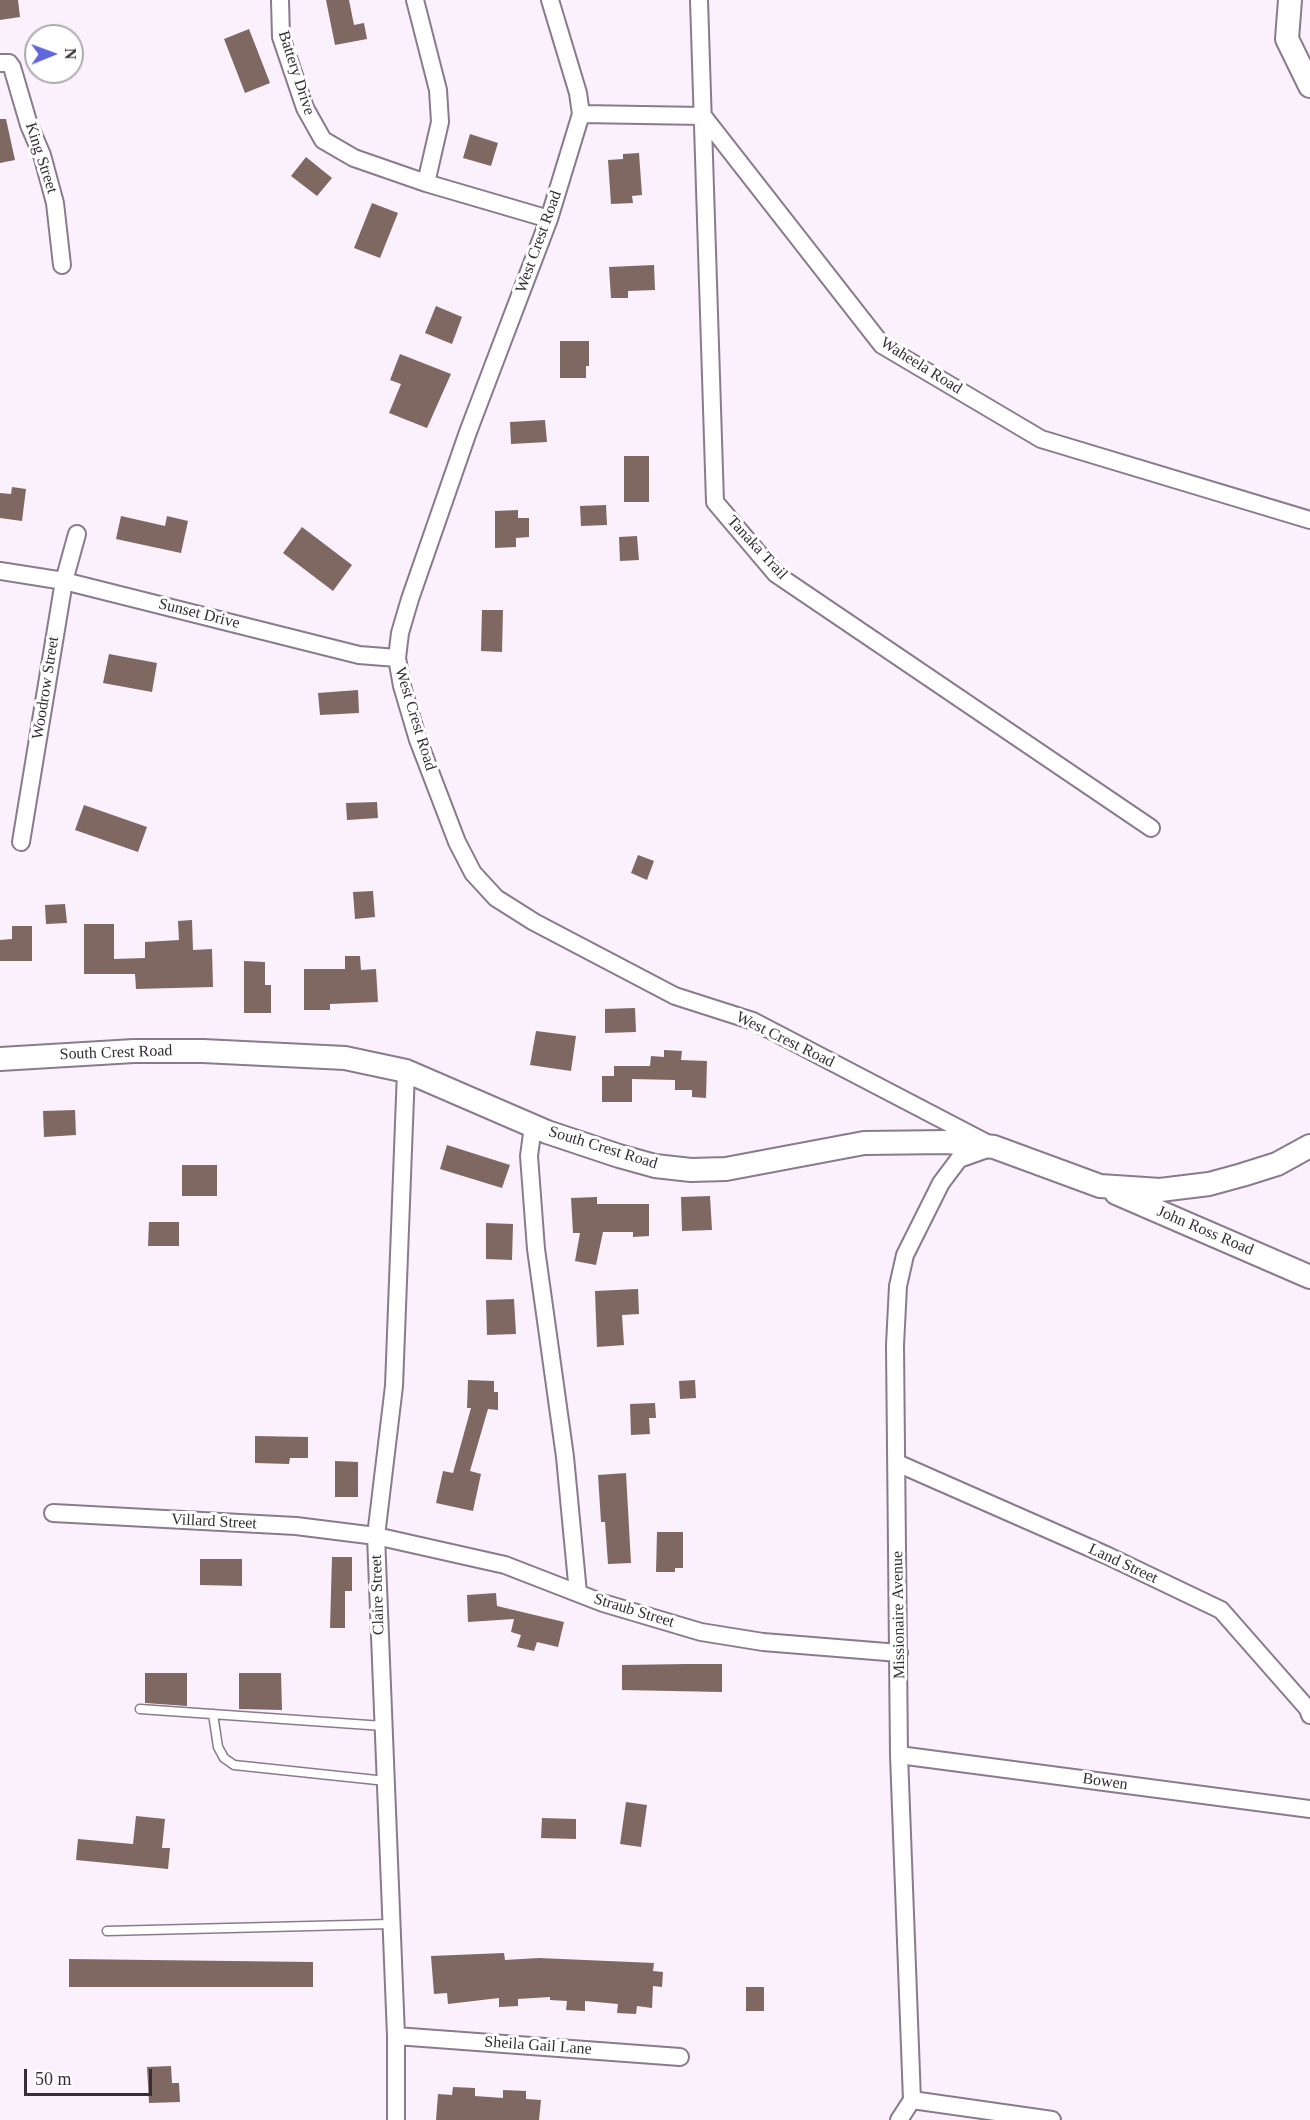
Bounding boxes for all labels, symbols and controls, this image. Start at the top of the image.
north arrow [24,24,84,84]
street label: Battery Drive [273,28,319,118]
text: N [62,48,79,60]
street label: King Street [21,120,61,196]
street label: West Crest Road [512,188,566,296]
street label: Waheela Road [877,333,965,399]
street label: Tanaka Trail [723,512,791,584]
street label: Sunset Drive [156,595,242,633]
street label: Woodrow Street [28,635,64,741]
street label: West Crest Road [390,665,440,773]
street label: West Crest Road [733,1008,837,1072]
street label: South Crest Road [59,1041,173,1065]
street label: South Crest Road [546,1122,660,1174]
street label: John Ross Road [1154,1202,1256,1260]
street label: Villard Street [171,1510,257,1534]
street label: Land Street [1085,1540,1161,1588]
street label: Missionaire Avenue [888,1551,910,1679]
street label: Claire Street [367,1554,389,1636]
street label: Straub Street [591,1590,677,1632]
street label: Bowen [1081,1769,1129,1795]
street label: Sheila Gail Lane [484,2033,592,2059]
scale bar [27,2057,154,2095]
text: 50 m [35,2069,72,2089]

